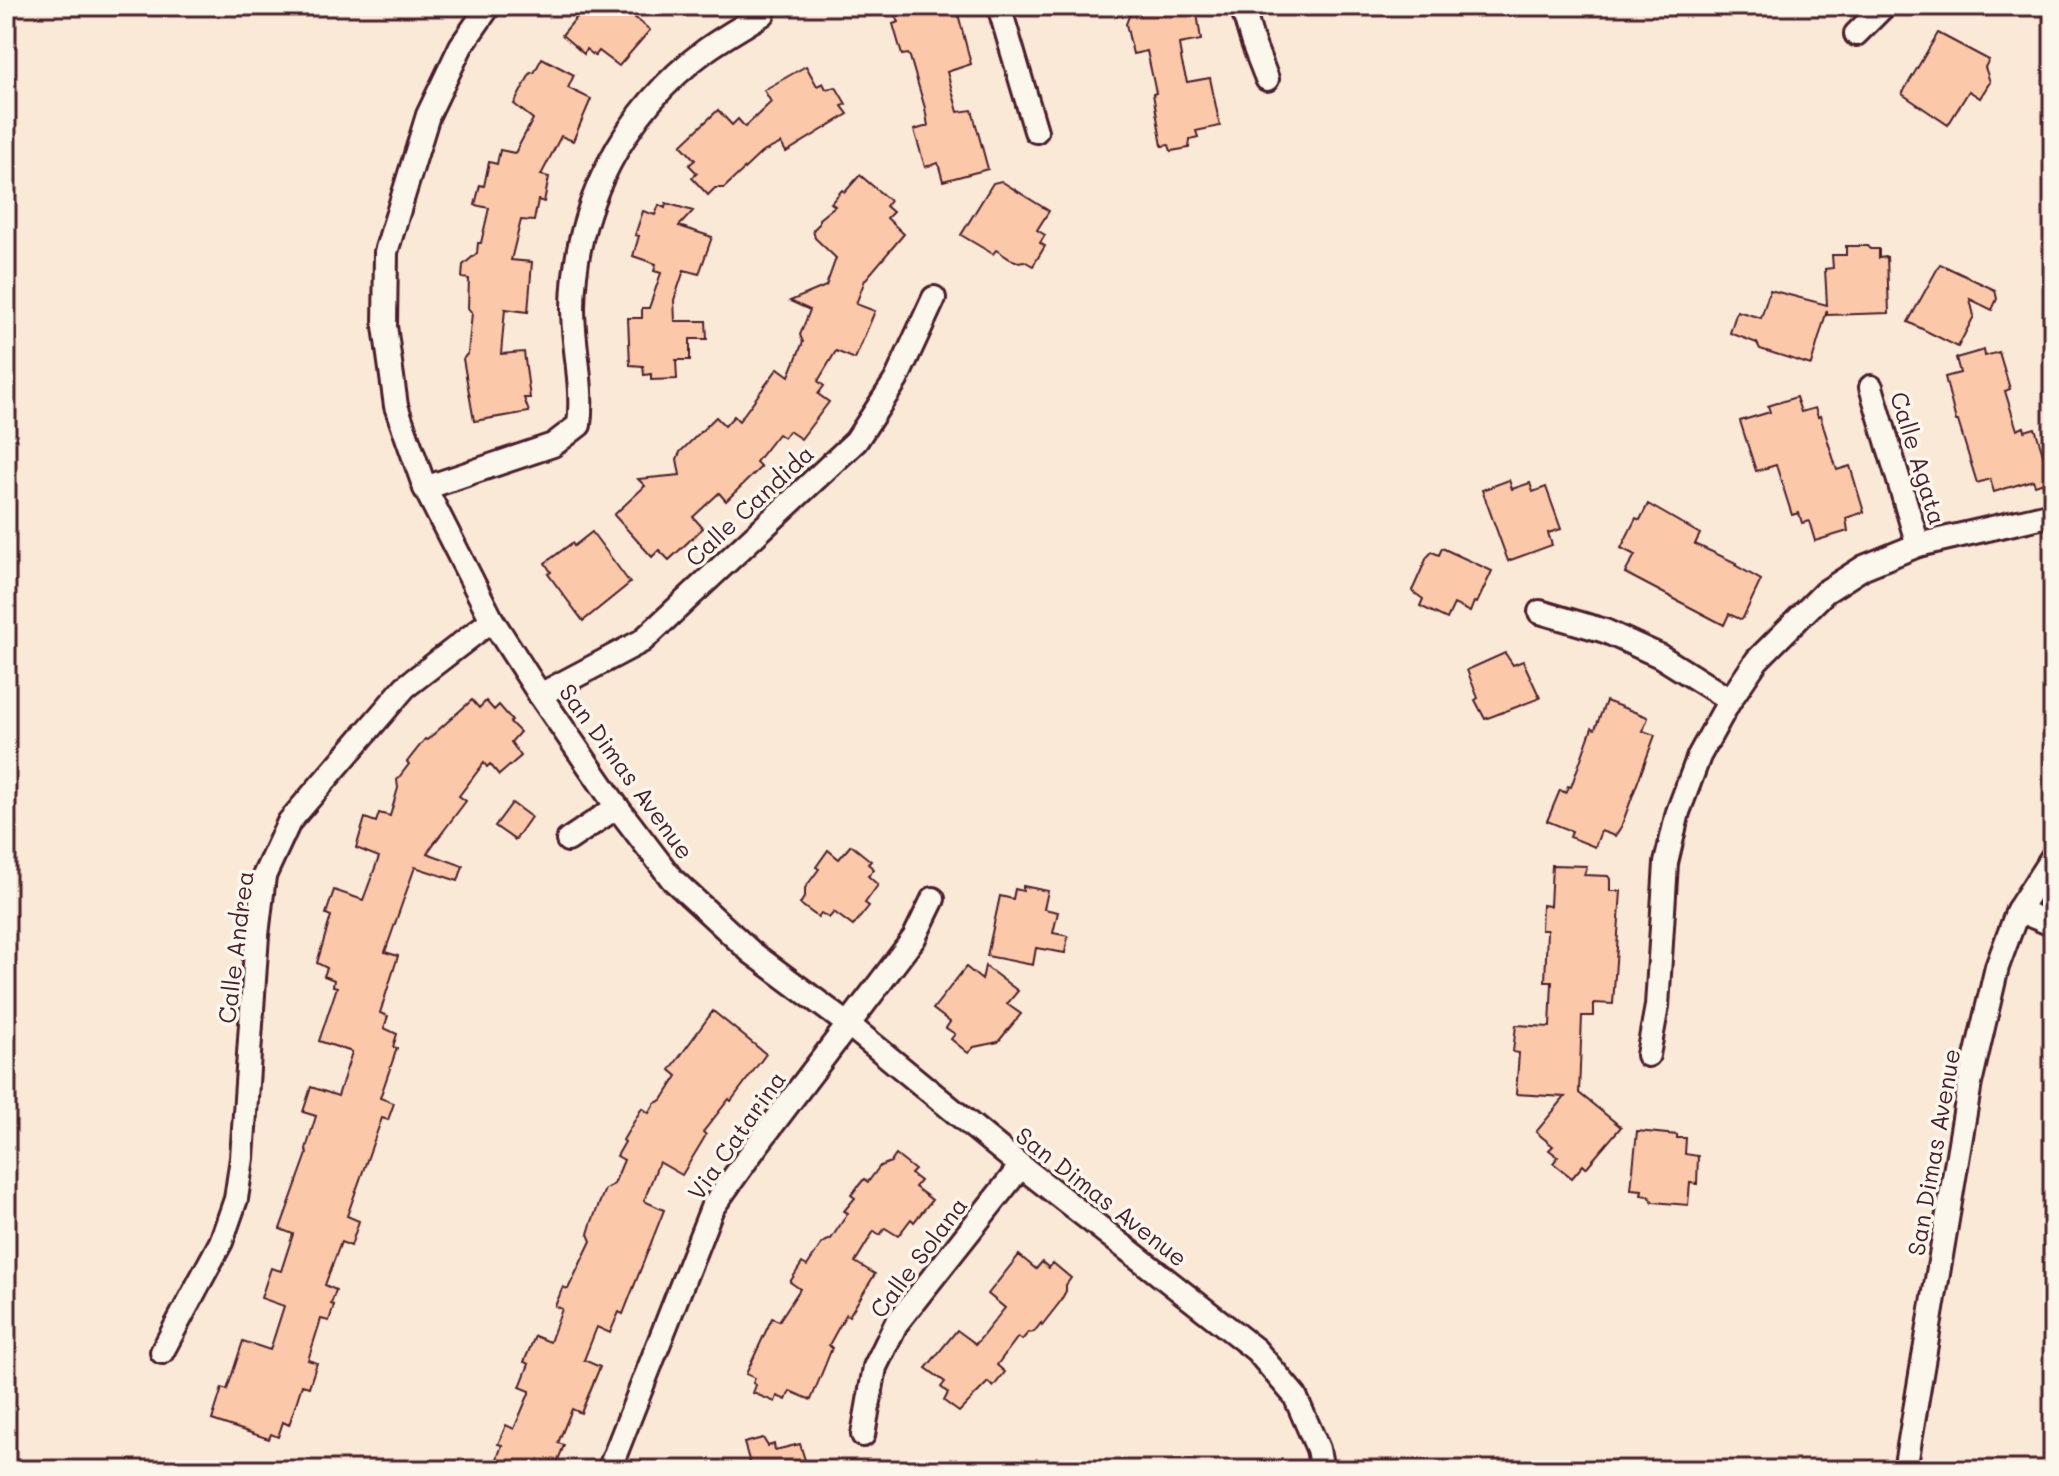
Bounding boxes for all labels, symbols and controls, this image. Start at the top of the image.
street label: Calle Agata [1884,388,1954,528]
street label: Calle Candida [678,437,820,573]
street label: San Dimas Avenue [553,677,701,865]
street label: Calle Andrea [210,869,260,1025]
street label: San Dimas Avenue [1900,1046,1966,1258]
street label: Via Catarina [680,1064,792,1206]
street label: San Dimas Avenue [1010,1119,1194,1273]
street label: Calle Solana [862,1190,974,1324]

